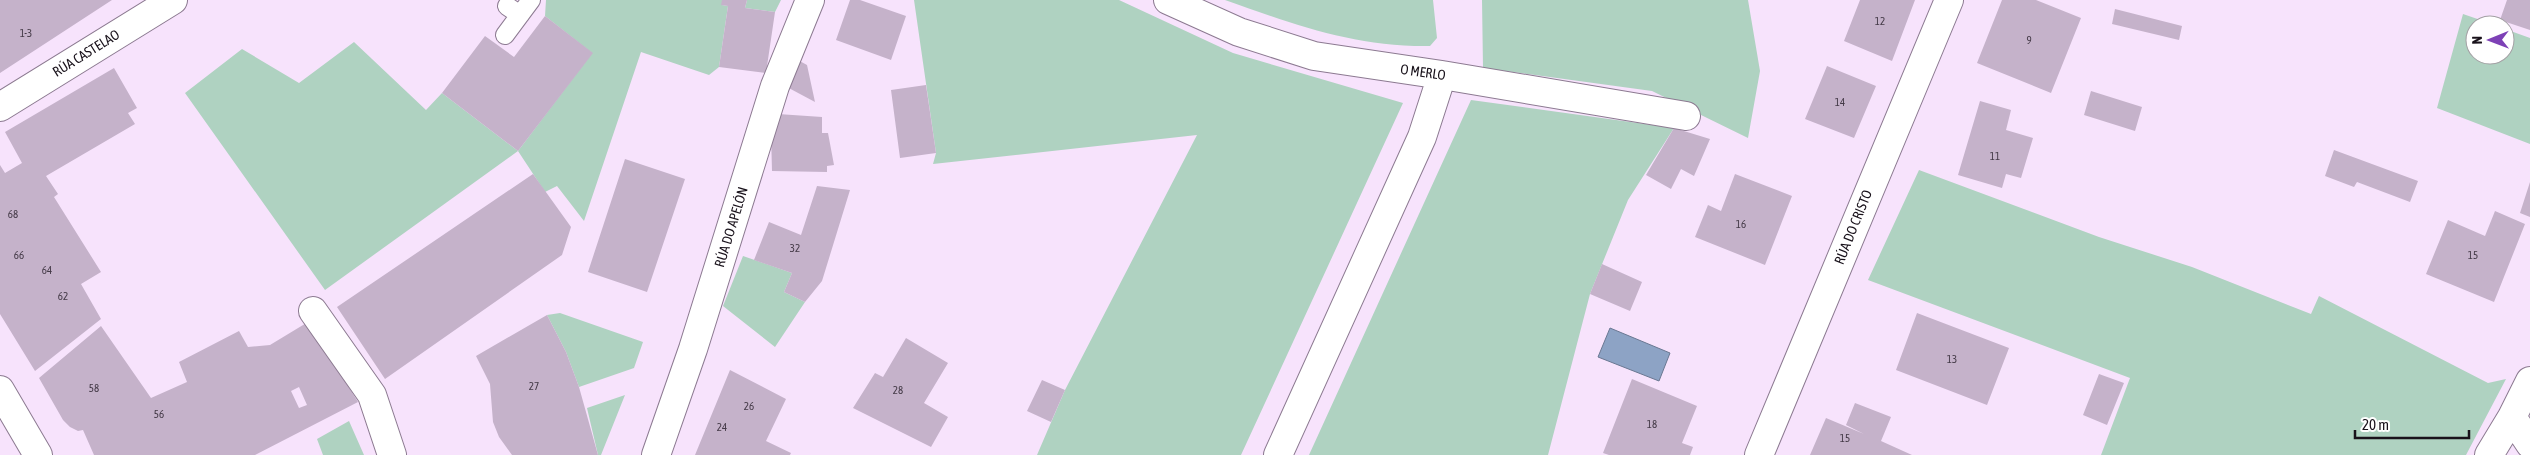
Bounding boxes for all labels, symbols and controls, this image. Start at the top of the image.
house number: 12 [1875,15,1885,27]
north arrow [2465,15,2515,65]
street label: RÚA CASTELAO [50,26,122,80]
house number: 1-3 [20,27,32,39]
house number: 9 [2026,34,2032,46]
text: N [2469,36,2485,44]
street label: O MERLO [1399,61,1447,83]
house number: 14 [1835,96,1845,108]
house number: 11 [1990,150,2000,162]
street label: RÚA DO APELÓN [711,185,751,269]
street label: RÚA DO CRISTO [1831,187,1875,267]
house number: 68 [8,208,18,220]
house number: 16 [1736,218,1746,230]
house number: 32 [790,242,800,254]
house number: 66 [14,249,24,261]
house number: 15 [2468,249,2478,261]
house number: 64 [42,264,52,276]
house number: 62 [58,290,68,302]
house number: 13 [1947,353,1957,365]
house number: 27 [529,380,539,392]
house number: 58 [89,382,99,394]
house number: 28 [893,384,903,396]
house number: 26 [744,400,754,412]
house number: 56 [154,408,164,420]
scale bar [2355,408,2469,440]
text: 20 m [2362,416,2389,433]
house number: 18 [1647,418,1657,430]
house number: 24 [717,421,727,433]
house number: 15 [1840,432,1850,444]

